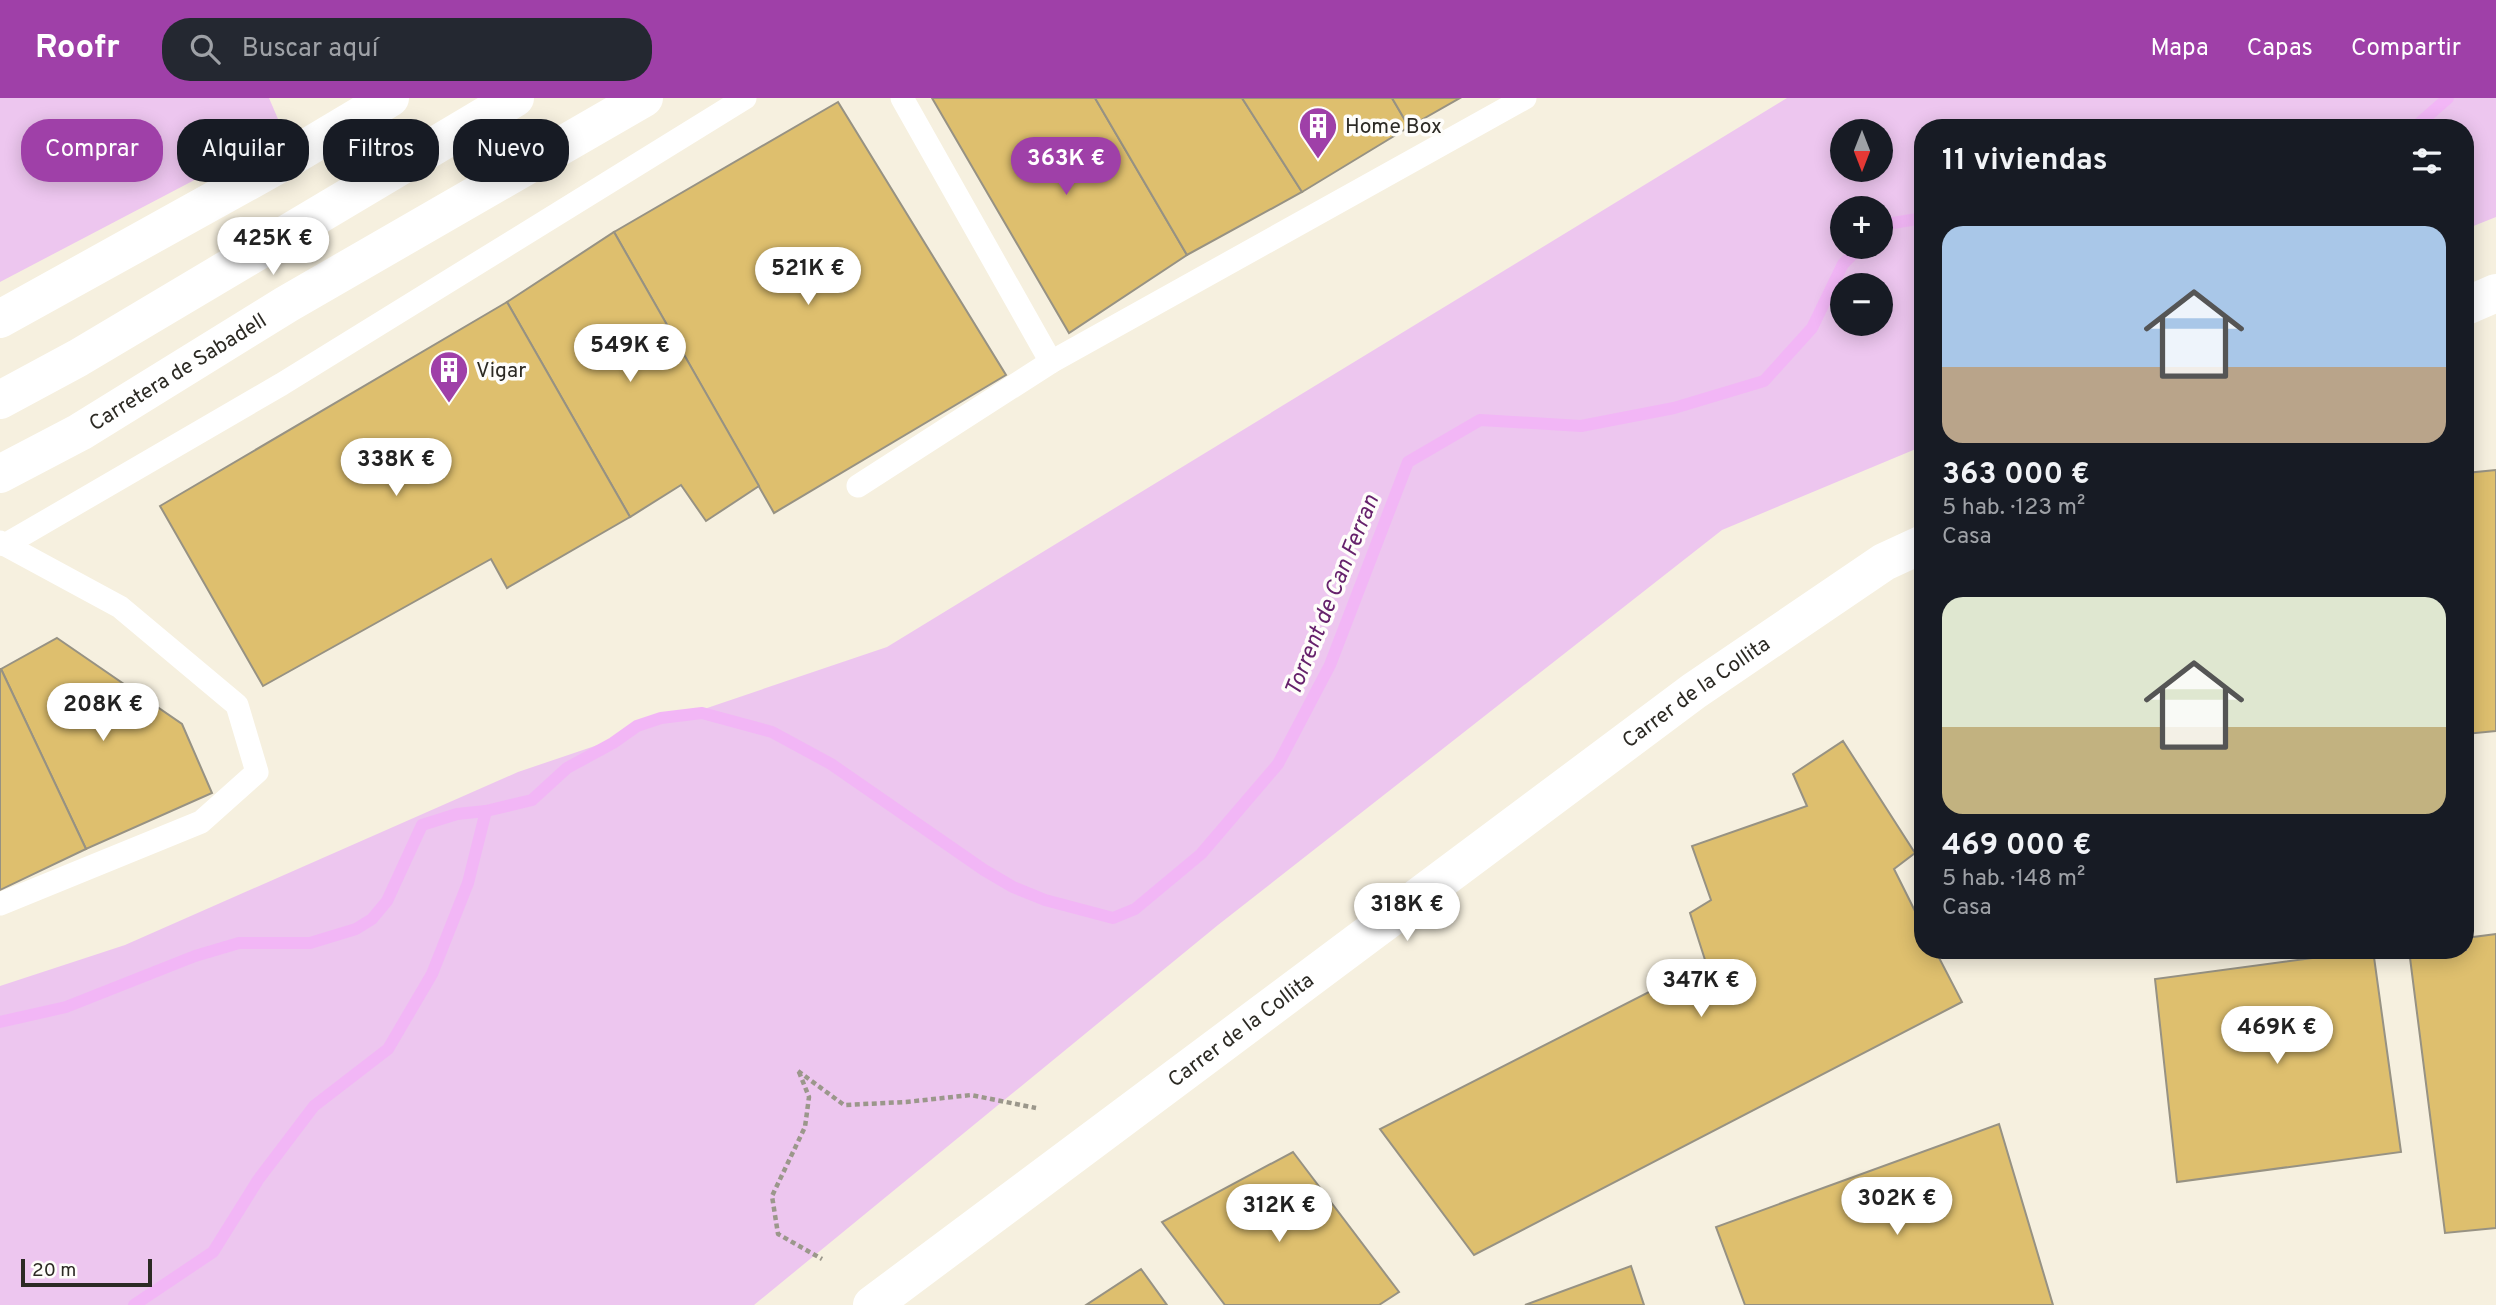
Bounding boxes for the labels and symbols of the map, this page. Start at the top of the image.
building icon: Home Box [1297,105,1339,160]
place label: Home Box [1345,114,1442,141]
north arrow [1830,119,1894,182]
pin: 363K € [1009,138,1123,197]
pin: 425K € [216,218,330,277]
pin: 521K € [751,248,865,307]
street label: Carretera de Sabadell [84,308,272,438]
pin: 549K € [573,324,687,384]
building icon: Vigar [428,349,470,404]
place label: Vigar [476,358,526,385]
pin: 338K € [339,438,453,498]
water label: Torrent de Can Ferran [1280,491,1387,701]
street label: Carrer de la Collita [1617,631,1776,755]
pin: 208K € [46,684,160,743]
pin: 318K € [1350,884,1464,943]
pin: 347K € [1644,960,1758,1019]
street label: Carrer de la Collita [1163,968,1320,1094]
pin: 469K € [2220,1006,2334,1066]
pin: 302K € [1840,1178,1954,1237]
pin: 312K € [1222,1184,1336,1244]
scale bar [21,1256,152,1288]

